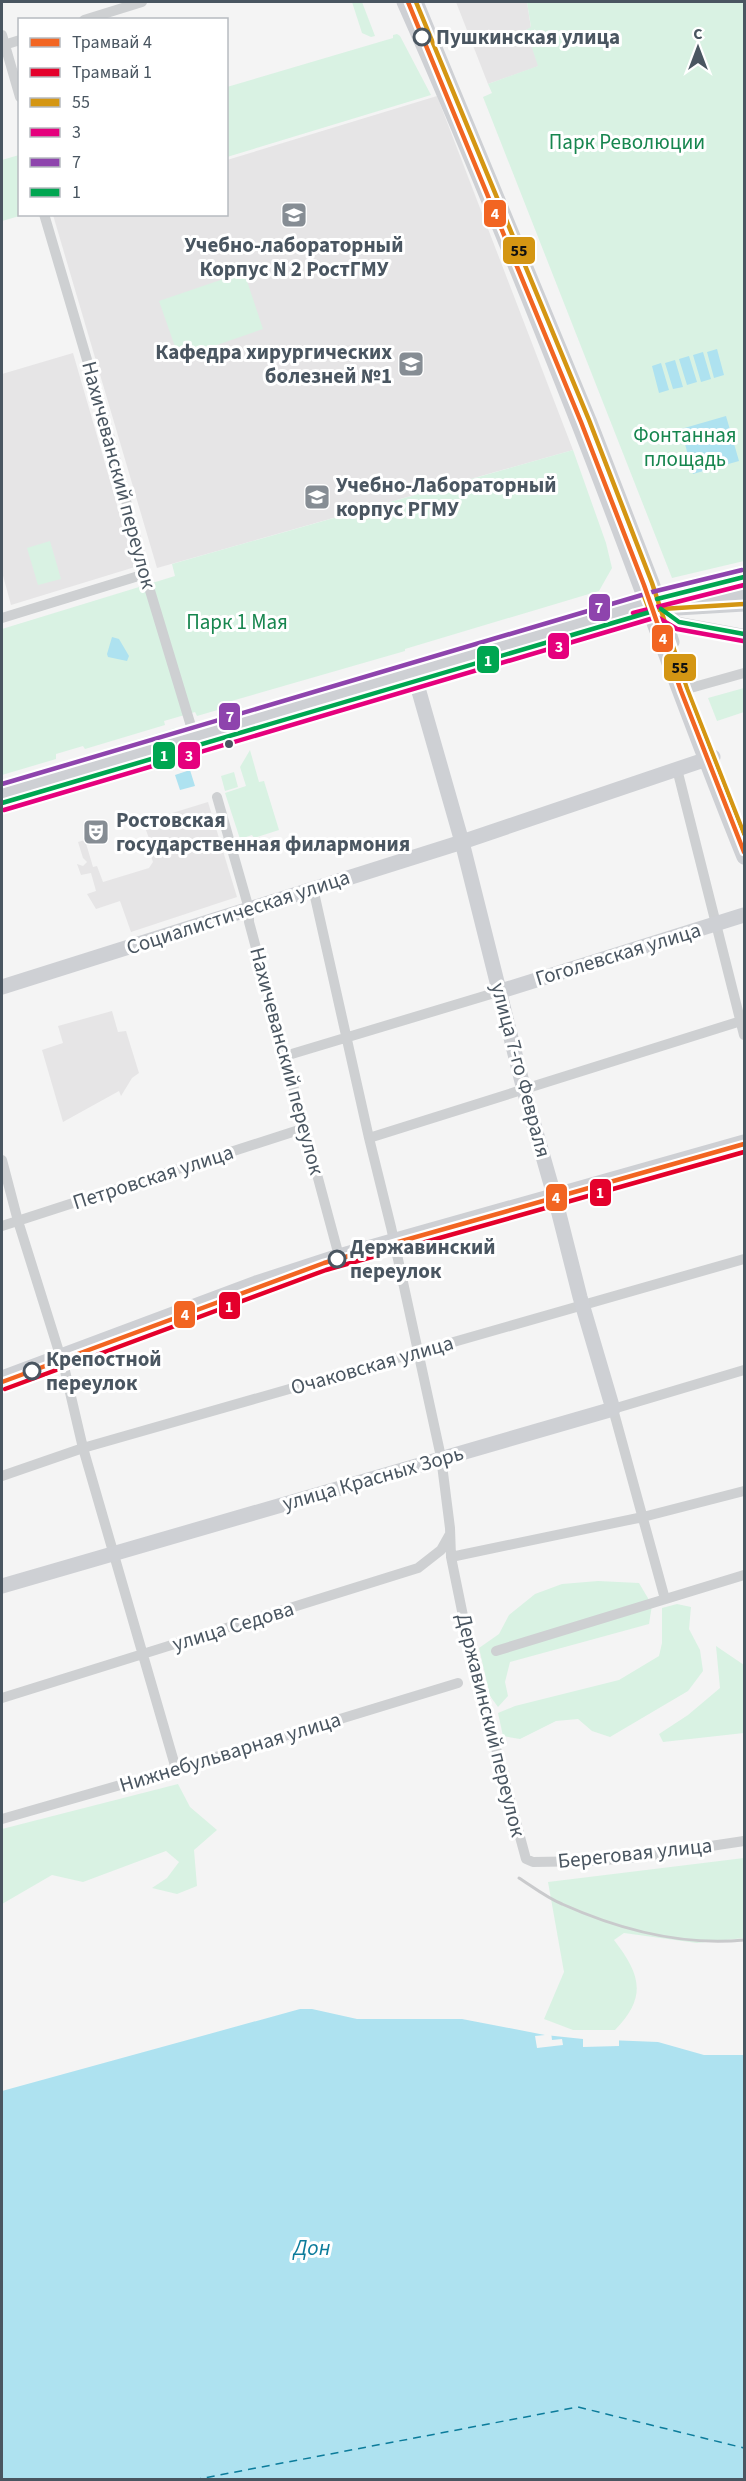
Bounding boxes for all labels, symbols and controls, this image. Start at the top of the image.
legend [18,18,228,216]
north arrow [668,18,728,78]
place label: Пушкинская улица [436,22,620,52]
text: С [693,23,703,45]
marker: Пушкинская улица [413,28,431,46]
text: Трамвай 4 [72,30,152,55]
text: Трамвай 1 [72,60,152,85]
text: 55 [72,90,90,115]
text: 3 [72,120,81,145]
park label: Парк Революции [549,127,705,157]
text: 7 [72,150,81,175]
text: 1 [72,180,81,205]
line badge: 4 [483,199,507,228]
school or university icon: Учебно-лабораторный Корпус N 2 РостГМУ [279,200,309,230]
text: 4 [491,203,500,225]
place label: Учебно-лабораторный Корпус N 2 РостГМУ [185,230,403,284]
line badge: 55 [502,236,536,265]
text: 55 [511,240,527,262]
place label: Кафедра хирургических болезней №1 [155,337,392,391]
school or university icon: Кафедра хирургических болезней №1 [396,349,426,379]
street label: Нахичеванский переулок [74,358,164,593]
park label: Фонтанная площадь [633,420,737,474]
place label: Учебно-Лабораторный корпус РГМУ [336,470,556,524]
school or university icon: Учебно-Лабораторный корпус РГМУ [302,482,332,512]
line badge: 7 [588,593,611,622]
text: 7 [595,597,603,619]
park label: Парк 1 Мая [186,607,288,637]
line badge: 4 [651,624,674,653]
text: 4 [659,628,668,650]
line badge: 3 [547,632,570,660]
text: 3 [555,636,563,658]
line badge: 1 [476,645,500,674]
text: 1 [484,650,492,672]
line badge: 55 [663,653,697,682]
text: 55 [672,657,688,679]
line badge: 7 [218,702,241,731]
text: 7 [226,706,234,728]
unlabelled marker [223,738,235,750]
line badge: 1 [152,741,176,770]
line badge: 3 [177,741,201,770]
text: 1 [160,745,168,767]
text: 3 [185,745,193,767]
place label: Ростовская государственная филармония [116,805,410,859]
theatre icon: Ростовская государственная филармония [81,817,111,847]
street label: Социалистическая улица [123,862,353,962]
street label: Гоголевская улица [532,915,704,993]
street label: Нахичеванский переулок [242,944,332,1179]
street label: улица 7-го Февраля [483,979,559,1161]
street label: Петровская улица [69,1137,237,1217]
line badge: 1 [589,1178,612,1207]
text: 1 [596,1182,604,1204]
line badge: 4 [545,1183,568,1212]
text: 4 [552,1187,561,1209]
place label: Державинский переулок [350,1232,496,1286]
marker: Державинский переулок [328,1250,346,1268]
line badge: 1 [218,1291,241,1320]
text: 1 [225,1296,233,1318]
line badge: 4 [173,1300,196,1329]
text: 4 [181,1304,190,1326]
street label: Очаковская улица [287,1327,457,1403]
place label: Крепостной переулок [46,1344,162,1398]
marker: Крепостной переулок [23,1362,41,1380]
street label: улица Красных Зорь [279,1438,467,1518]
street label: улица Седова [169,1593,297,1659]
street label: Державинский переулок [449,1610,533,1841]
street label: Нижнебульварная улица [116,1704,344,1800]
street label: Береговая улица [556,1830,714,1876]
water label: Дон [292,2232,331,2264]

